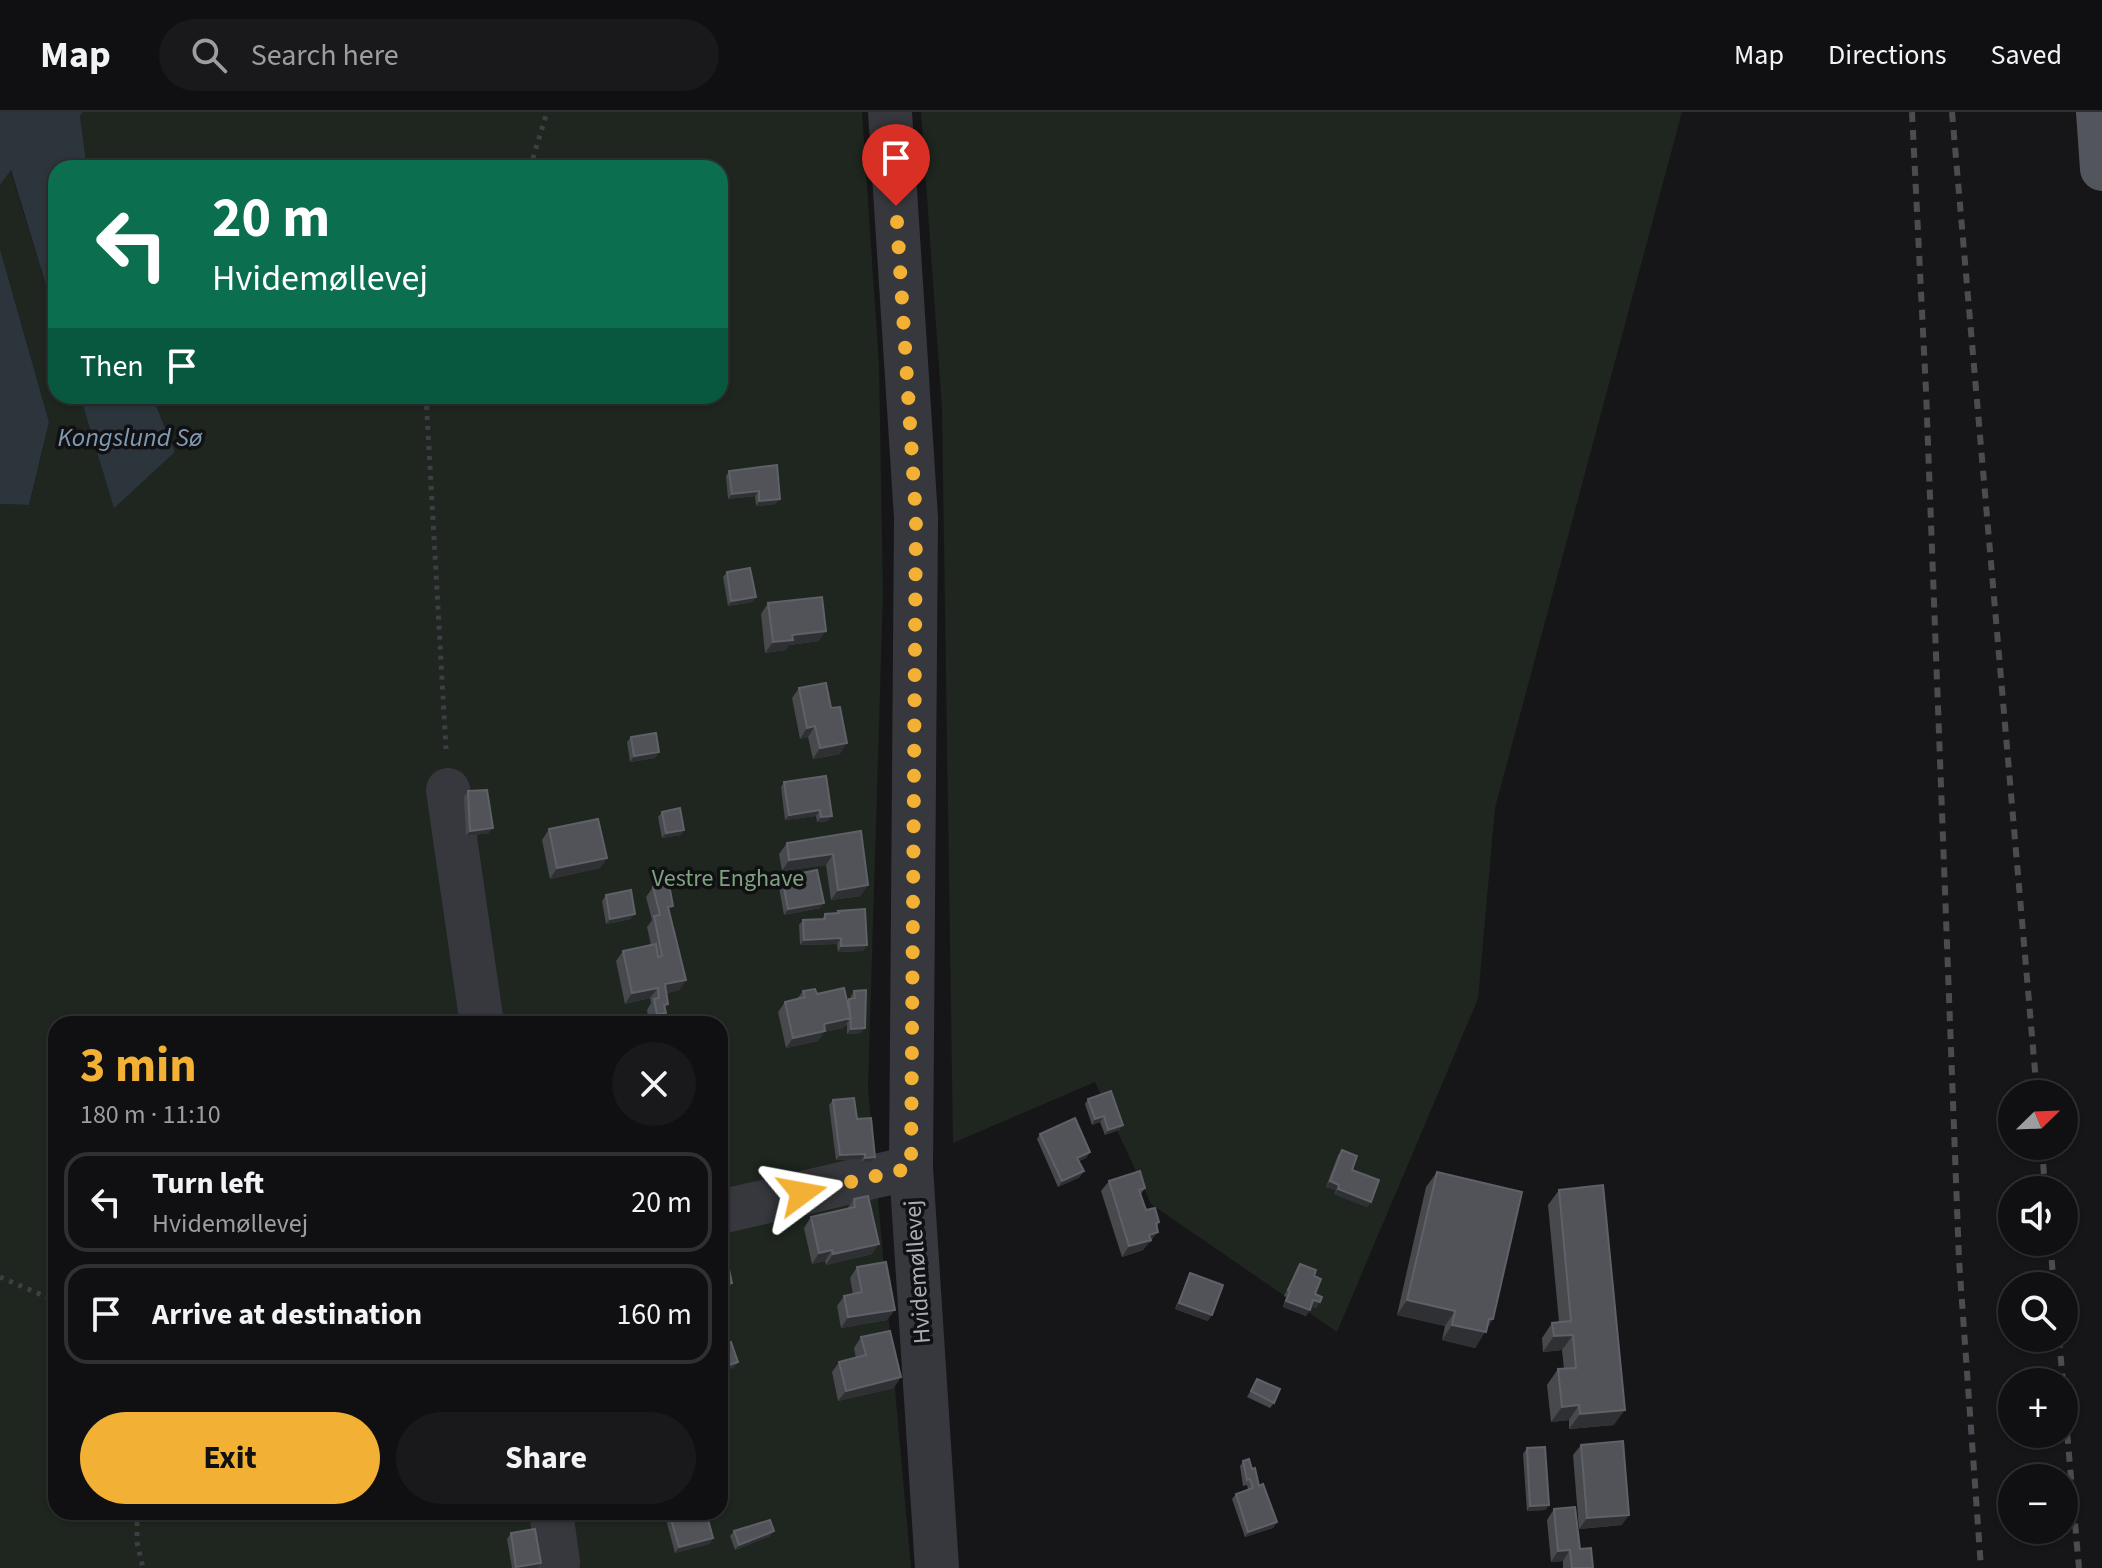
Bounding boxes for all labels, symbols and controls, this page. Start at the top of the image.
search box [159,19,719,91]
text: Map [40,28,111,82]
icon: search [187,33,231,77]
text: Search here [251,34,399,77]
text: Map [1734,35,1784,75]
text: Directions [1828,35,1947,75]
text: Saved [1991,35,2062,75]
pin [862,124,930,206]
icon: arrive [874,136,918,180]
text: 20 m [212,179,330,258]
icon: left [80,192,184,296]
text: Hvidemøllevej [212,253,428,304]
icon: arrive [160,344,204,388]
text: Then [80,345,144,388]
water label: Kongslund Sø [58,419,203,456]
park label: Vestre Enghave [652,861,804,896]
text: 3 min [80,1032,197,1100]
button: close [612,1042,696,1126]
north arrow [1998,1080,2078,1160]
map controls [1998,1080,2078,1544]
text: 180 m · 11:10 [80,1096,221,1133]
position arrow [760,1151,844,1235]
text: Turn left [152,1162,264,1205]
button: sound [1998,1176,2078,1256]
icon: left [84,1180,128,1224]
text: 20 m [631,1181,692,1224]
street label: Hvidemøllevej [895,1199,940,1345]
text: Hvidemøllevej [152,1205,308,1242]
button: search [1998,1272,2078,1352]
icon: arrive [84,1292,128,1336]
text: Arrive at destination [152,1293,422,1336]
text: 160 m [616,1293,692,1336]
button: + [1998,1368,2078,1448]
button: Exit [80,1412,380,1504]
button: Share [396,1412,696,1504]
button: − [1998,1464,2078,1544]

